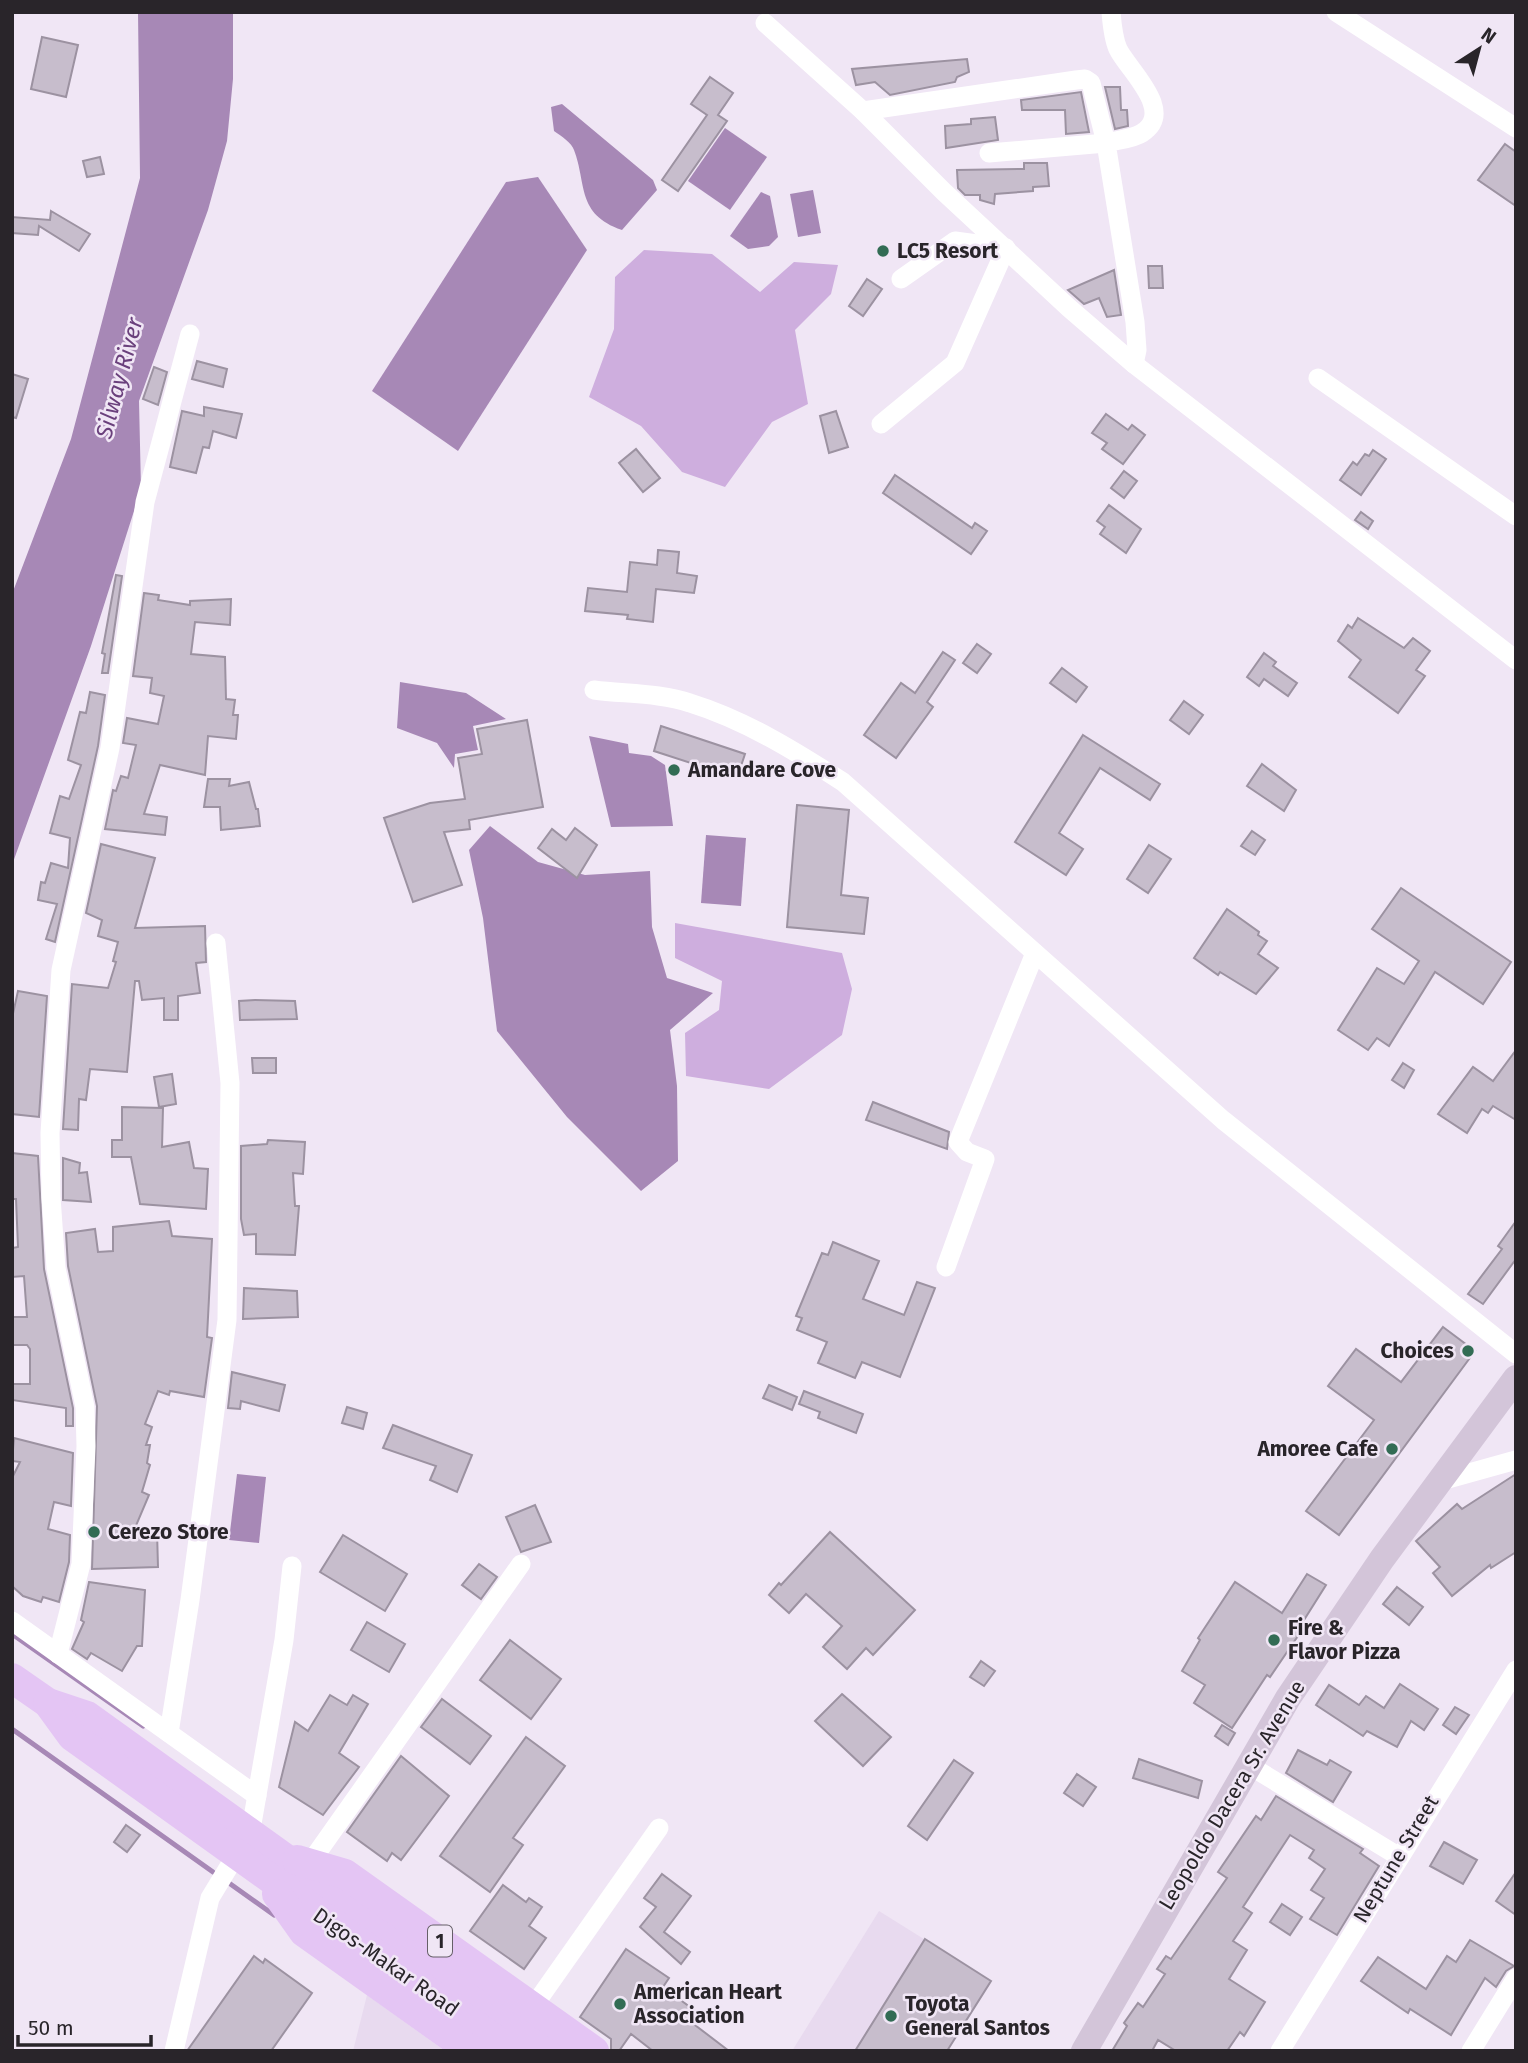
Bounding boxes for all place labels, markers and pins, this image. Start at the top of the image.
place label: LC5 Resort [897,238,999,264]
marker: LC5 Resort [875,243,891,259]
place label: Amandare Cove [687,757,837,783]
marker: Amandare Cove [666,762,682,778]
place label: Choices [1380,1338,1454,1364]
marker: Choices [1460,1343,1476,1359]
place label: Amoree Cafe [1256,1436,1378,1462]
marker: Amoree Cafe [1384,1441,1400,1457]
place label: Cerezo Store [108,1519,229,1545]
marker: Cerezo Store [86,1524,102,1540]
place label: Fire & Flavor Pizza [1288,1615,1401,1665]
marker: Fire & Flavor Pizza [1266,1632,1282,1648]
place label: American Heart Association [633,1979,783,2029]
place label: Toyota General Santos [905,1991,1050,2041]
marker: American Heart Association [612,1996,628,2012]
marker: Toyota General Santos [883,2008,899,2024]

